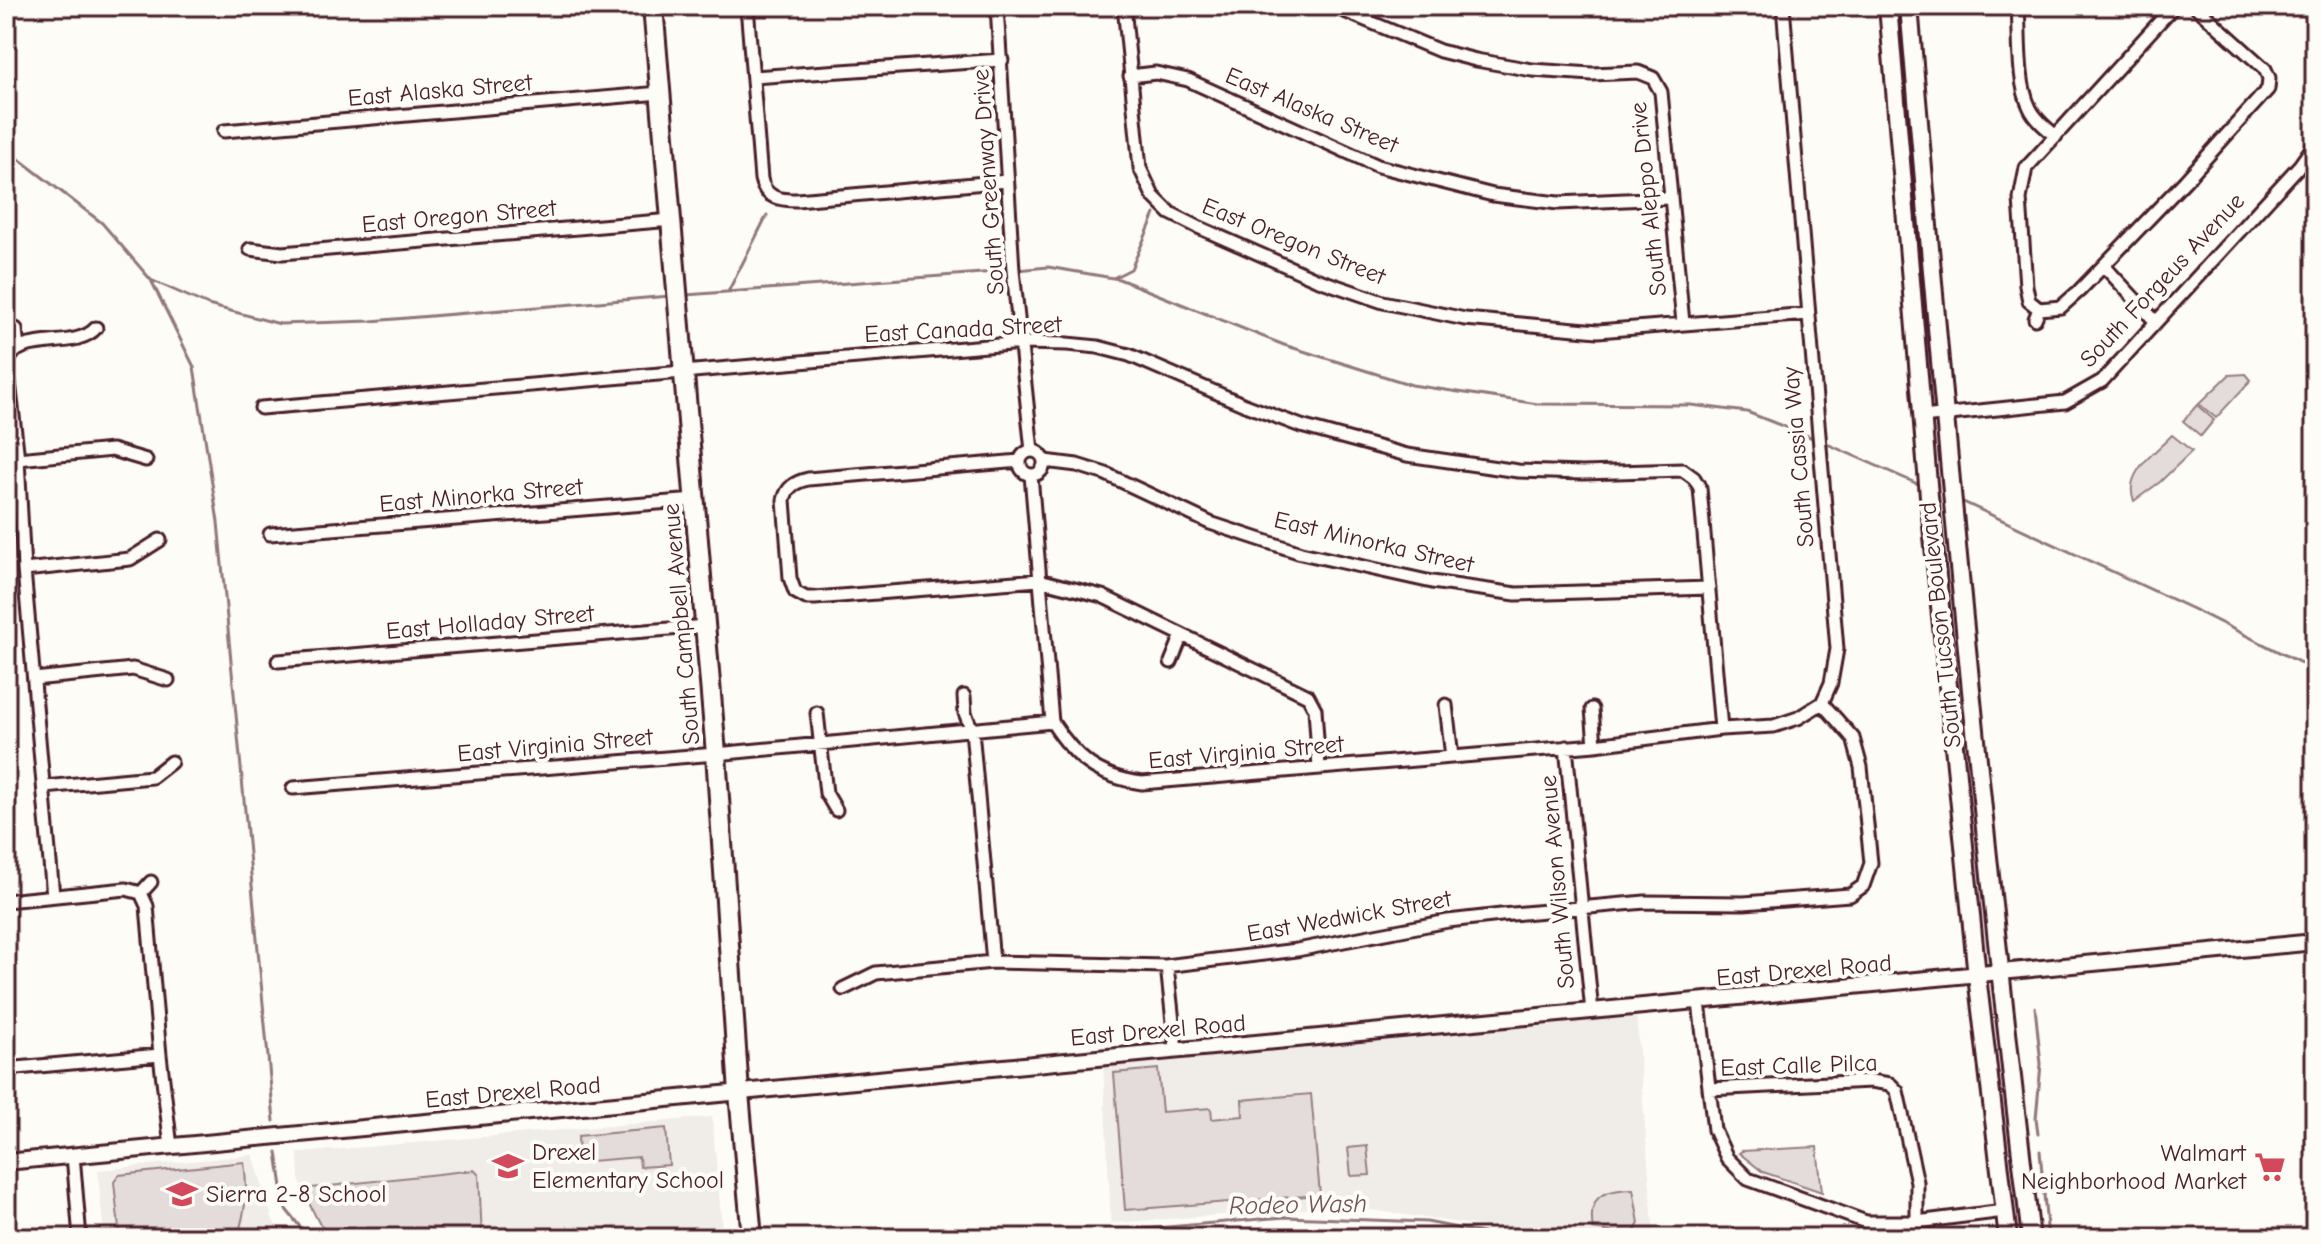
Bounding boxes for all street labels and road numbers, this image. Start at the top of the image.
street label: East Alaska Street [1221,61,1404,159]
street label: East Alaska Street [347,68,534,112]
street label: South Greenway Drive [966,68,1010,296]
street label: South Aleppo Drive [1624,101,1672,297]
street label: South Forgeus Avenue [2074,187,2250,373]
street label: East Oregon Street [1198,191,1391,291]
street label: East Oregon Street [361,193,558,238]
street label: East Canada Street [864,310,1064,348]
street label: South Cassia Way [1776,365,1820,548]
street label: East Minorka Street [378,472,585,518]
street label: South Tucson Boulevard [1913,501,1967,749]
street label: South Campbell Avenue [657,502,705,746]
street label: East Minorka Street [1271,505,1478,579]
street label: East Holladay Street [385,599,596,645]
street label: East Virginia Street [456,722,655,767]
street label: East Virginia Street [1147,729,1346,774]
street label: South Wilson Avenue [1534,774,1580,990]
street label: East Wedwick Street [1245,884,1454,948]
street label: East Drexel Road [1715,948,1893,992]
street label: East Drexel Road [1069,1008,1247,1052]
street label: East Calle Pilca [1720,1048,1878,1082]
street label: East Drexel Road [424,1070,602,1114]

